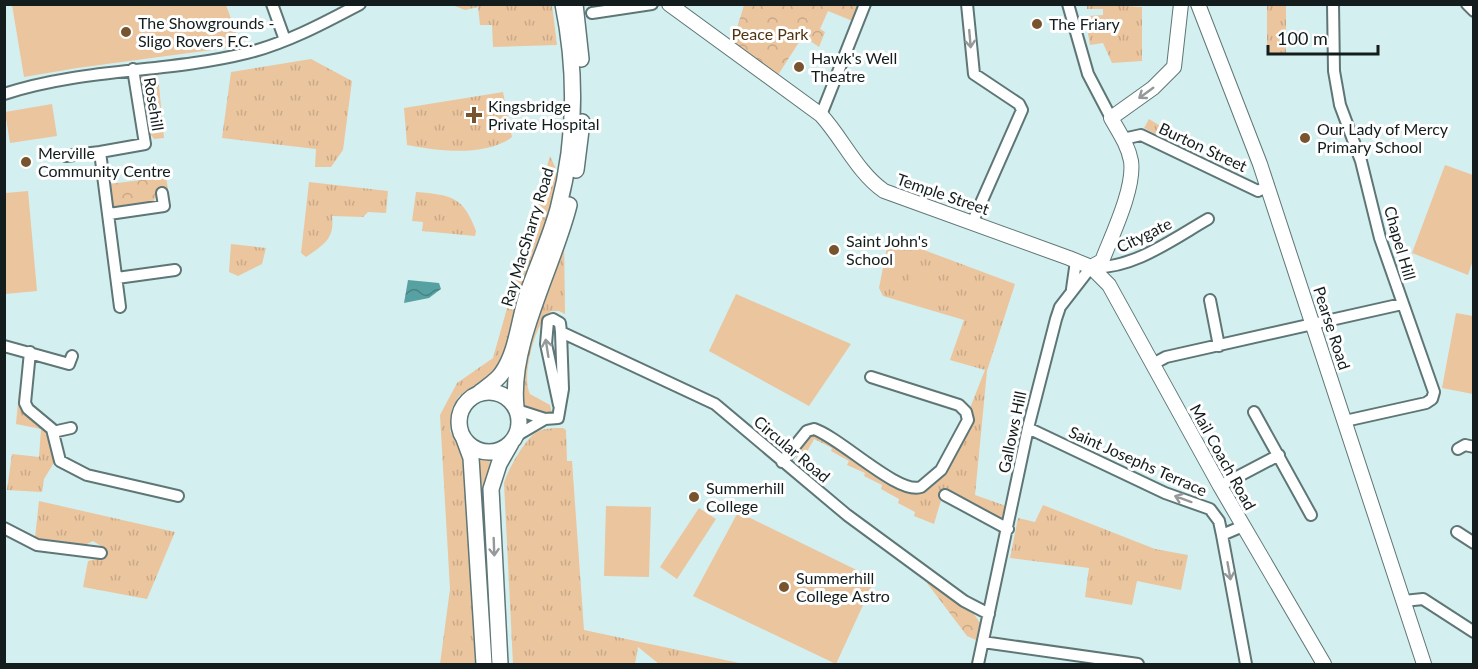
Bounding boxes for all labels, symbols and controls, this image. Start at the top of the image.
place label: The Showgrounds - Sligo Rovers F.C. [138,13,274,50]
place label: The Friary [1049,14,1121,33]
marker: The Friary [1030,17,1044,31]
scale bar [1268,18,1378,56]
park label: Peace Park [732,24,809,43]
marker: The Showgrounds - Sligo Rovers F.C. [119,25,133,39]
text: 100 m [1277,27,1328,49]
one-way arrow [965,29,976,49]
place label: Hawk's Well Theatre [811,48,897,85]
marker: Hawk's Well Theatre [792,60,806,74]
street label: Rosehill [141,76,168,132]
one-way arrow [1139,87,1155,99]
place label: Kingsbridge Private Hospital [488,96,600,133]
marker: Kingsbridge Private Hospital [465,106,483,124]
street label: Burton Street [1156,118,1250,175]
place label: Our Lady of Mercy Primary School [1317,119,1449,156]
marker: Our Lady of Mercy Primary School [1298,131,1312,145]
place label: Merville Community Centre [38,143,171,180]
marker: Merville Community Centre [19,155,33,169]
street label: Ray MacSharry Road [496,165,557,309]
street label: Temple Street [894,169,992,218]
street label: Chapel Hill [1381,204,1420,282]
street label: Citygate [1113,213,1174,256]
place label: Saint John's School [846,231,928,268]
marker: Saint John's School [827,243,841,257]
street label: Pearse Road [1310,284,1355,372]
one-way arrow [541,339,552,358]
street label: Gallows Hill [994,389,1029,475]
street label: Mail Coach Road [1187,401,1260,513]
street label: Circular Road [750,411,834,486]
street label: Saint Josephs Terrace [1066,422,1210,500]
place label: Summerhill College [706,478,784,515]
marker: Summerhill College [687,490,701,504]
one-way arrow [1174,493,1193,504]
one-way arrow [488,536,500,556]
one-way arrow [1223,561,1234,580]
place label: Summerhill College Astro [796,568,890,605]
marker: Summerhill College Astro [777,580,791,594]

